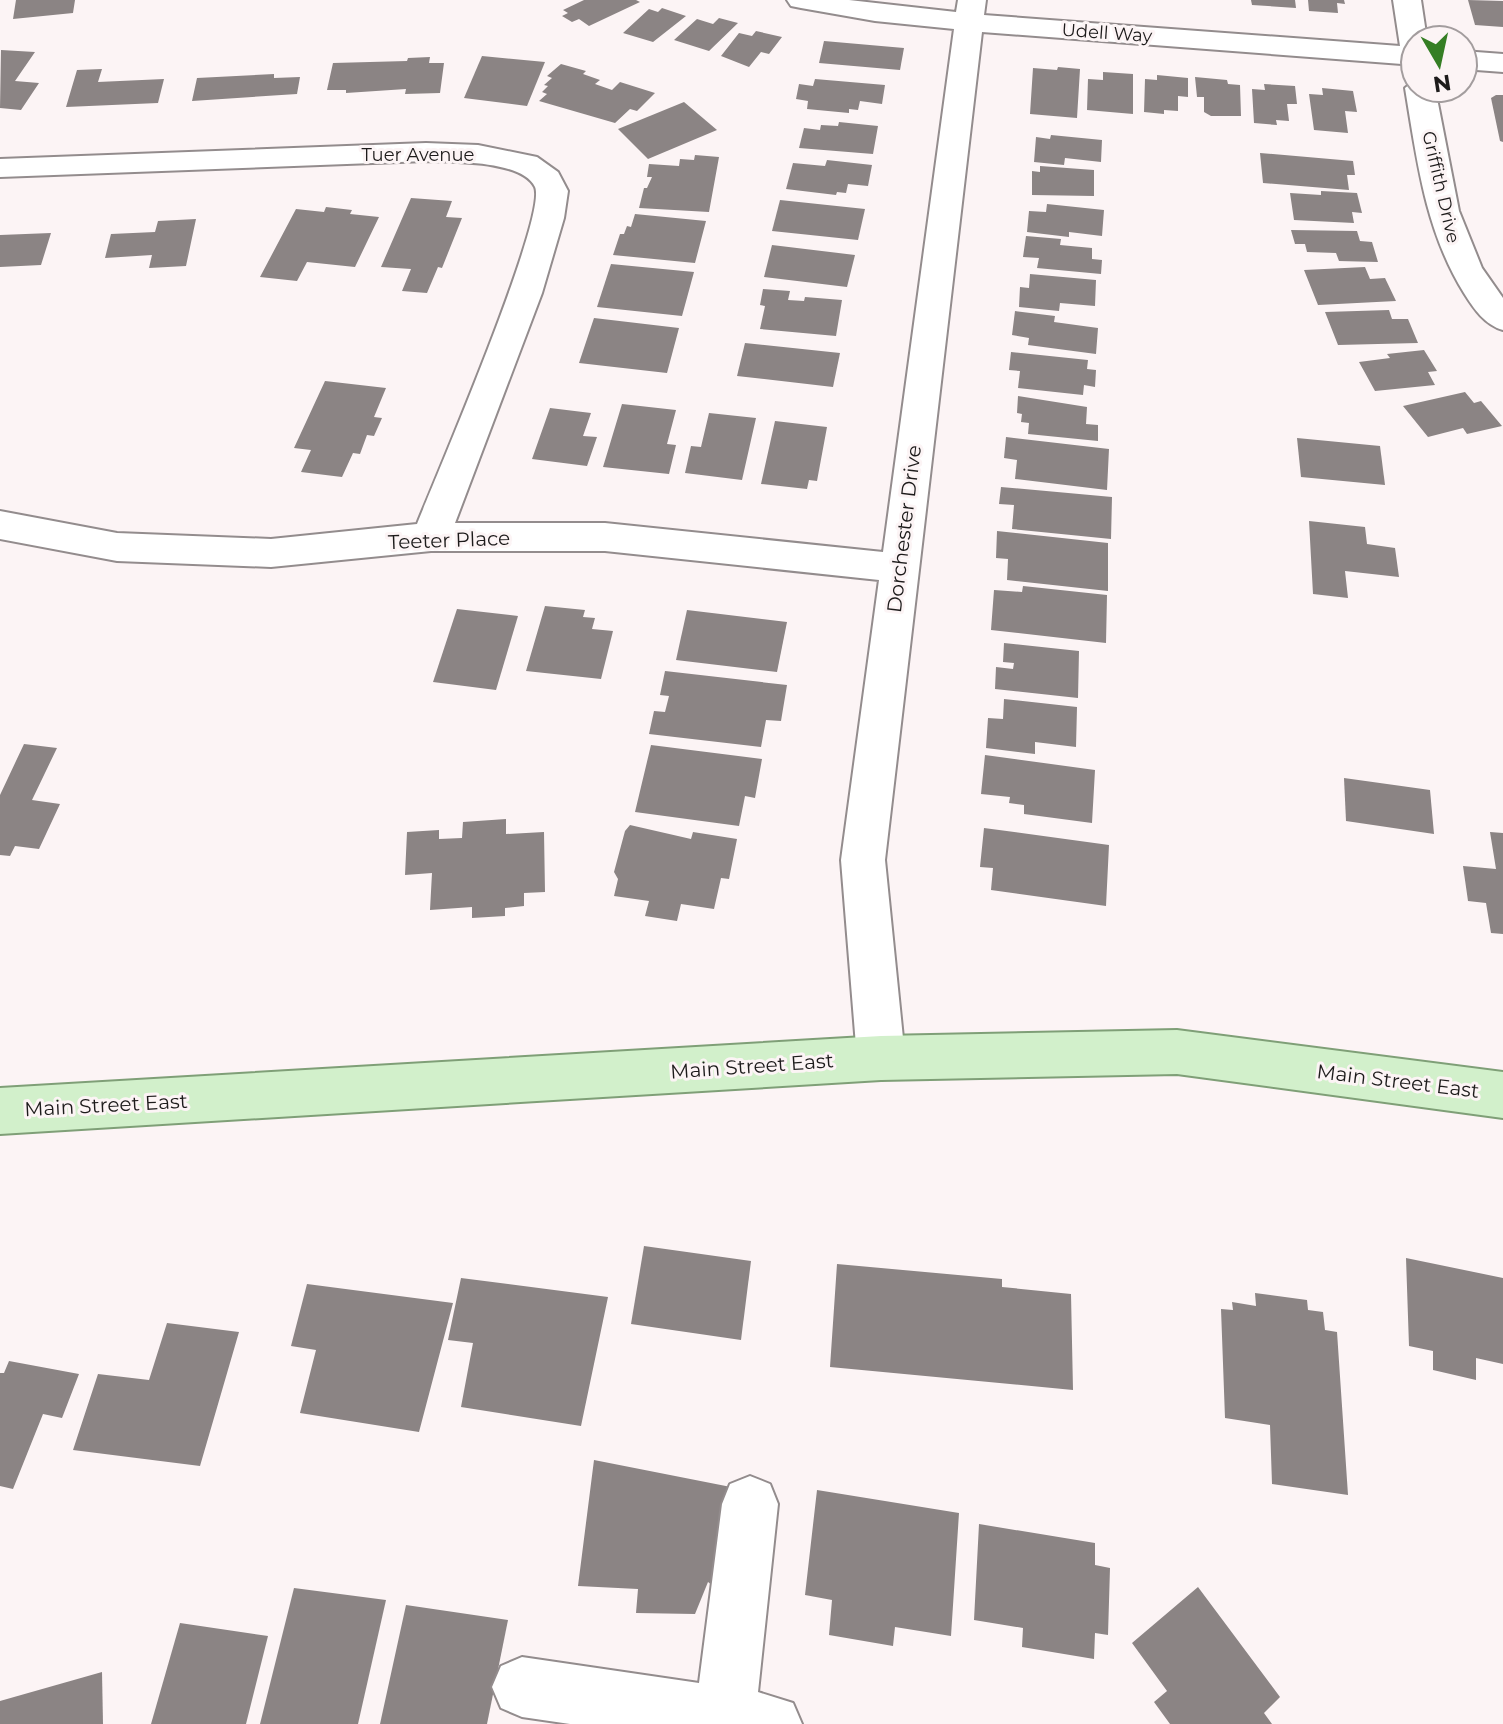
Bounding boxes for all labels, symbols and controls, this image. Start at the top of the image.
street label: Udell Way [1061,19,1153,47]
north arrow [1399,24,1479,104]
text: N [1431,69,1453,98]
street label: Griffith Drive [1417,129,1465,245]
street label: Tuer Avenue [362,144,475,166]
street label: Dorchester Drive [882,444,926,614]
street label: Teeter Place [387,526,511,554]
street label: Main Street East [670,1048,834,1084]
street label: Main Street East [1315,1059,1481,1103]
street label: Main Street East [24,1089,188,1121]

